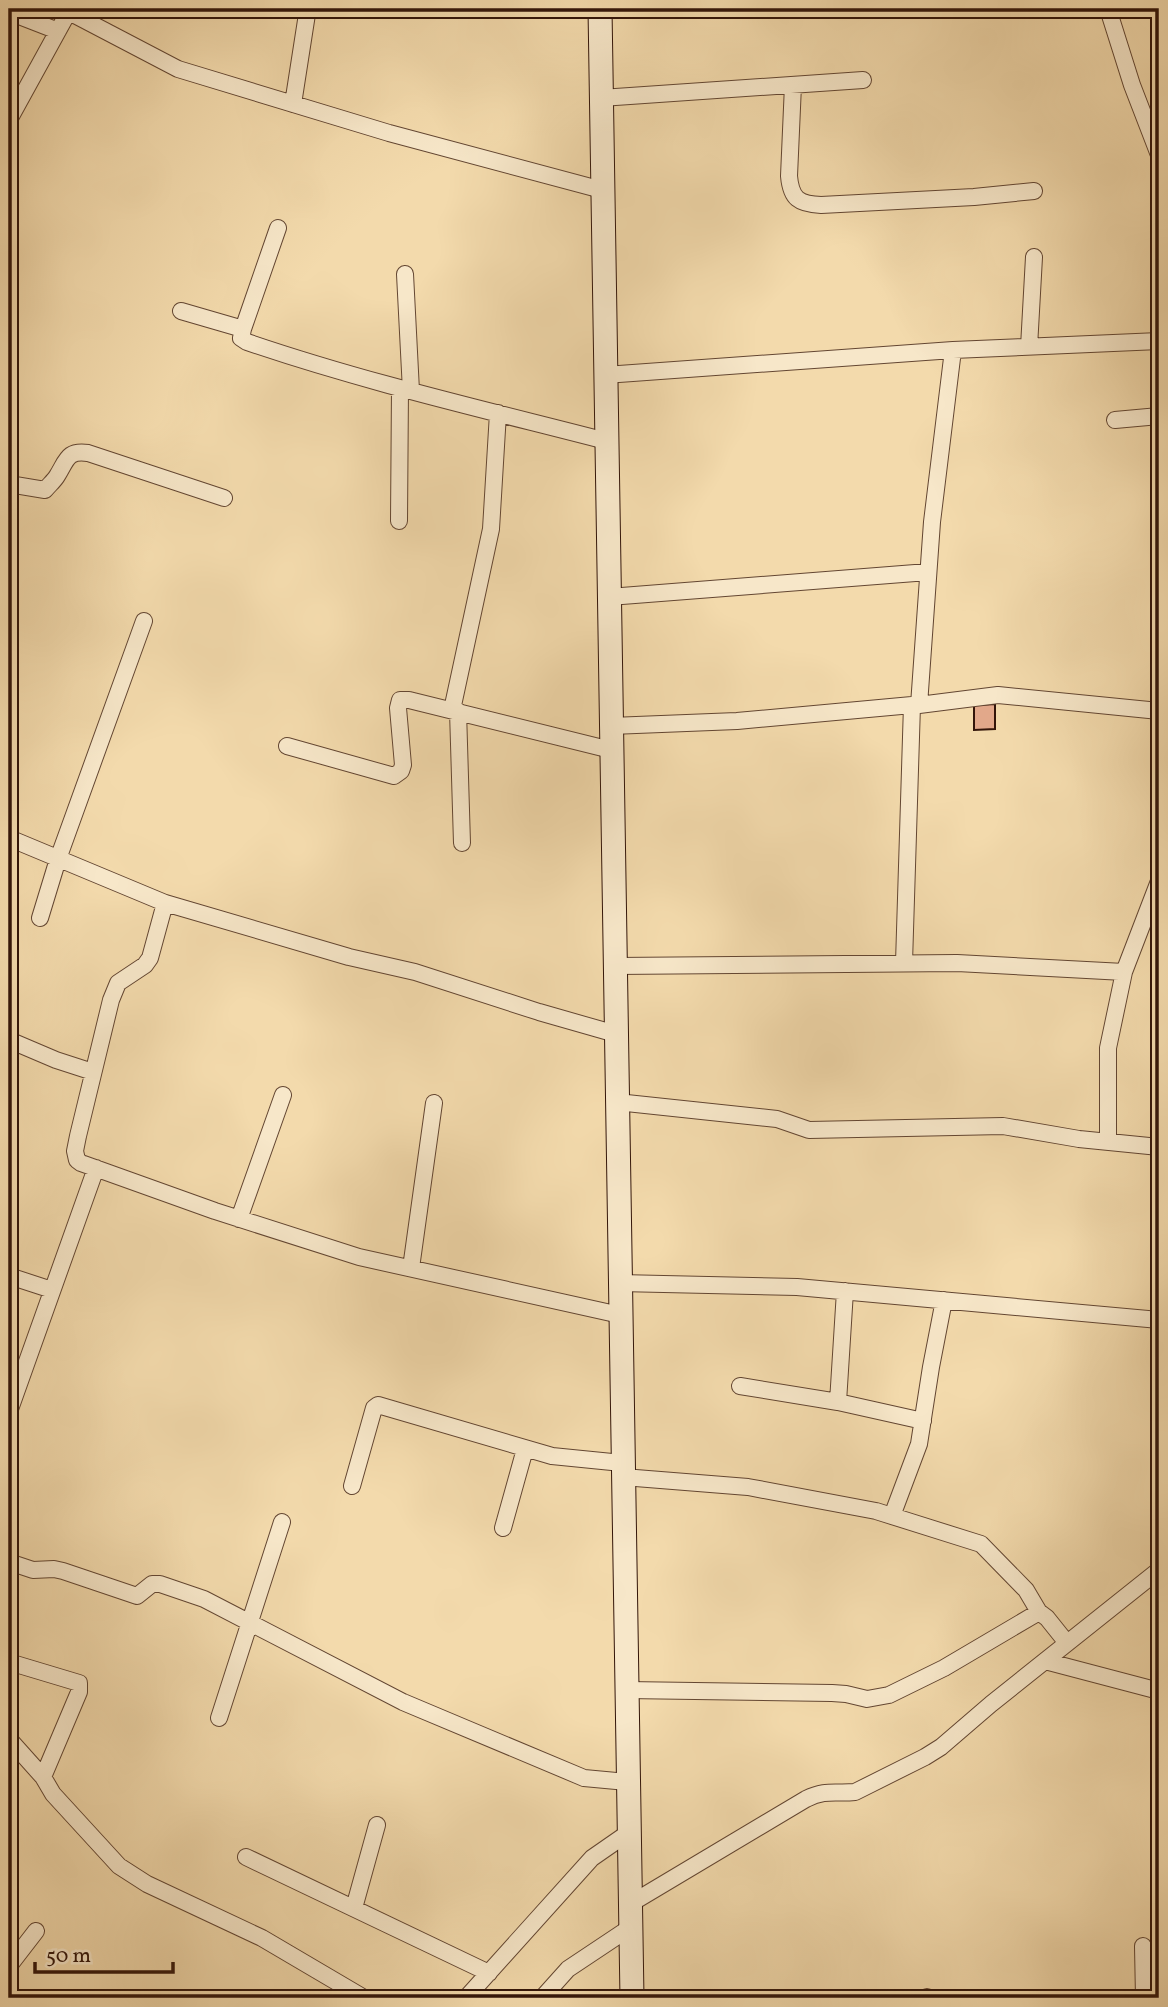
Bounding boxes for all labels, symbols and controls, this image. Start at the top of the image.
scale bar [35,1930,173,1974]
text: 50 m [46,1942,91,1971]

